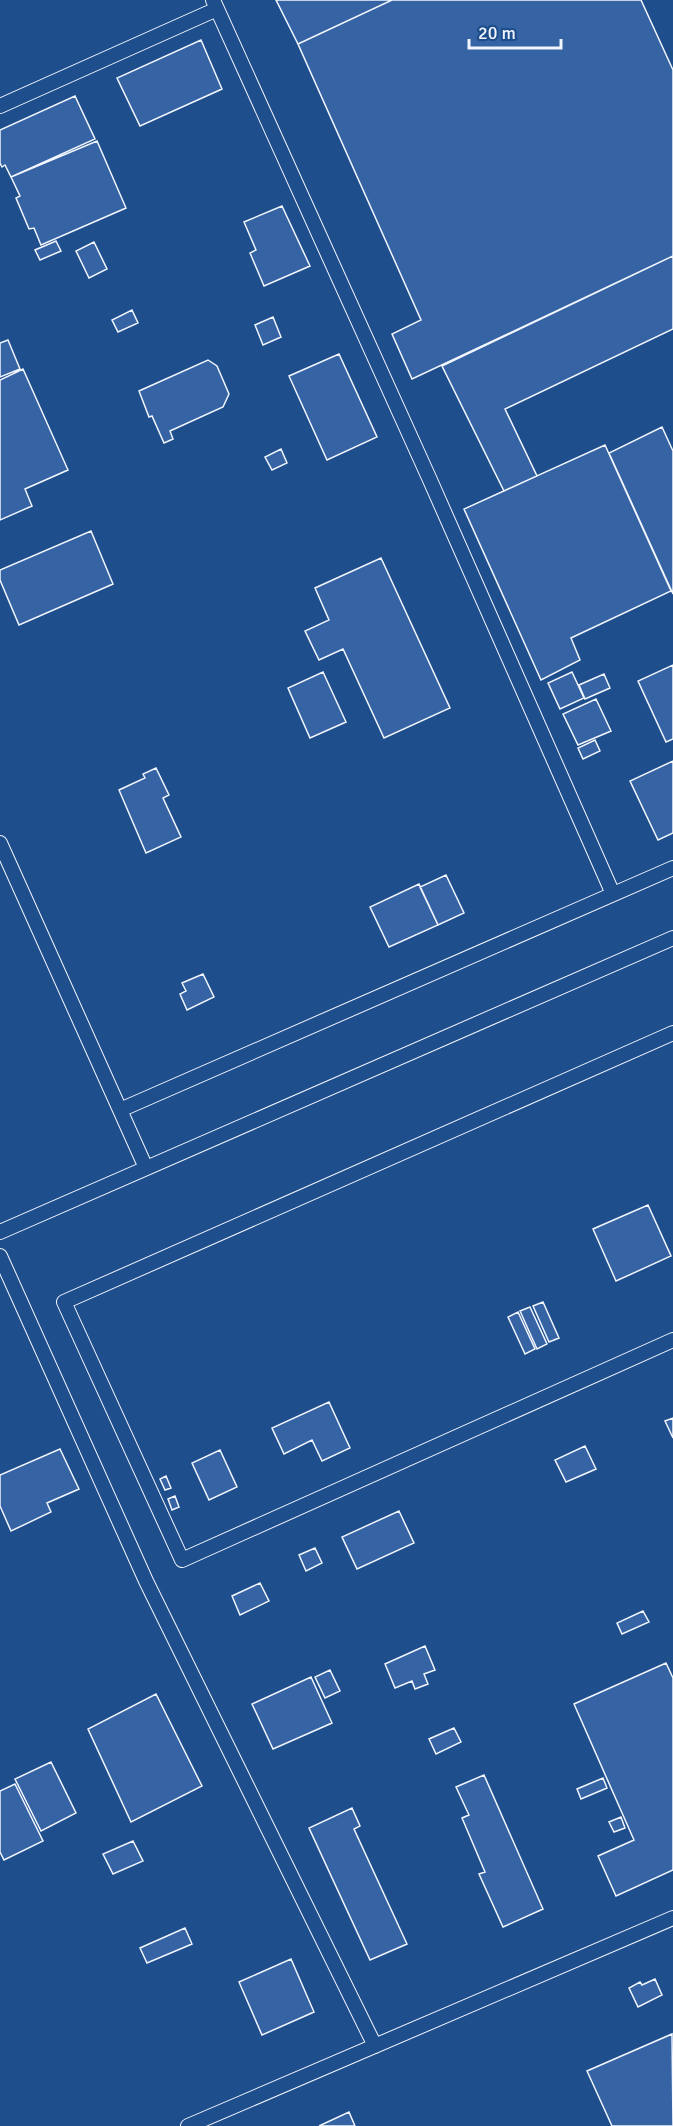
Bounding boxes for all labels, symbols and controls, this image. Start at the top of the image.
scale bar [469,12,560,50]
text: 20 m [478,22,516,44]

